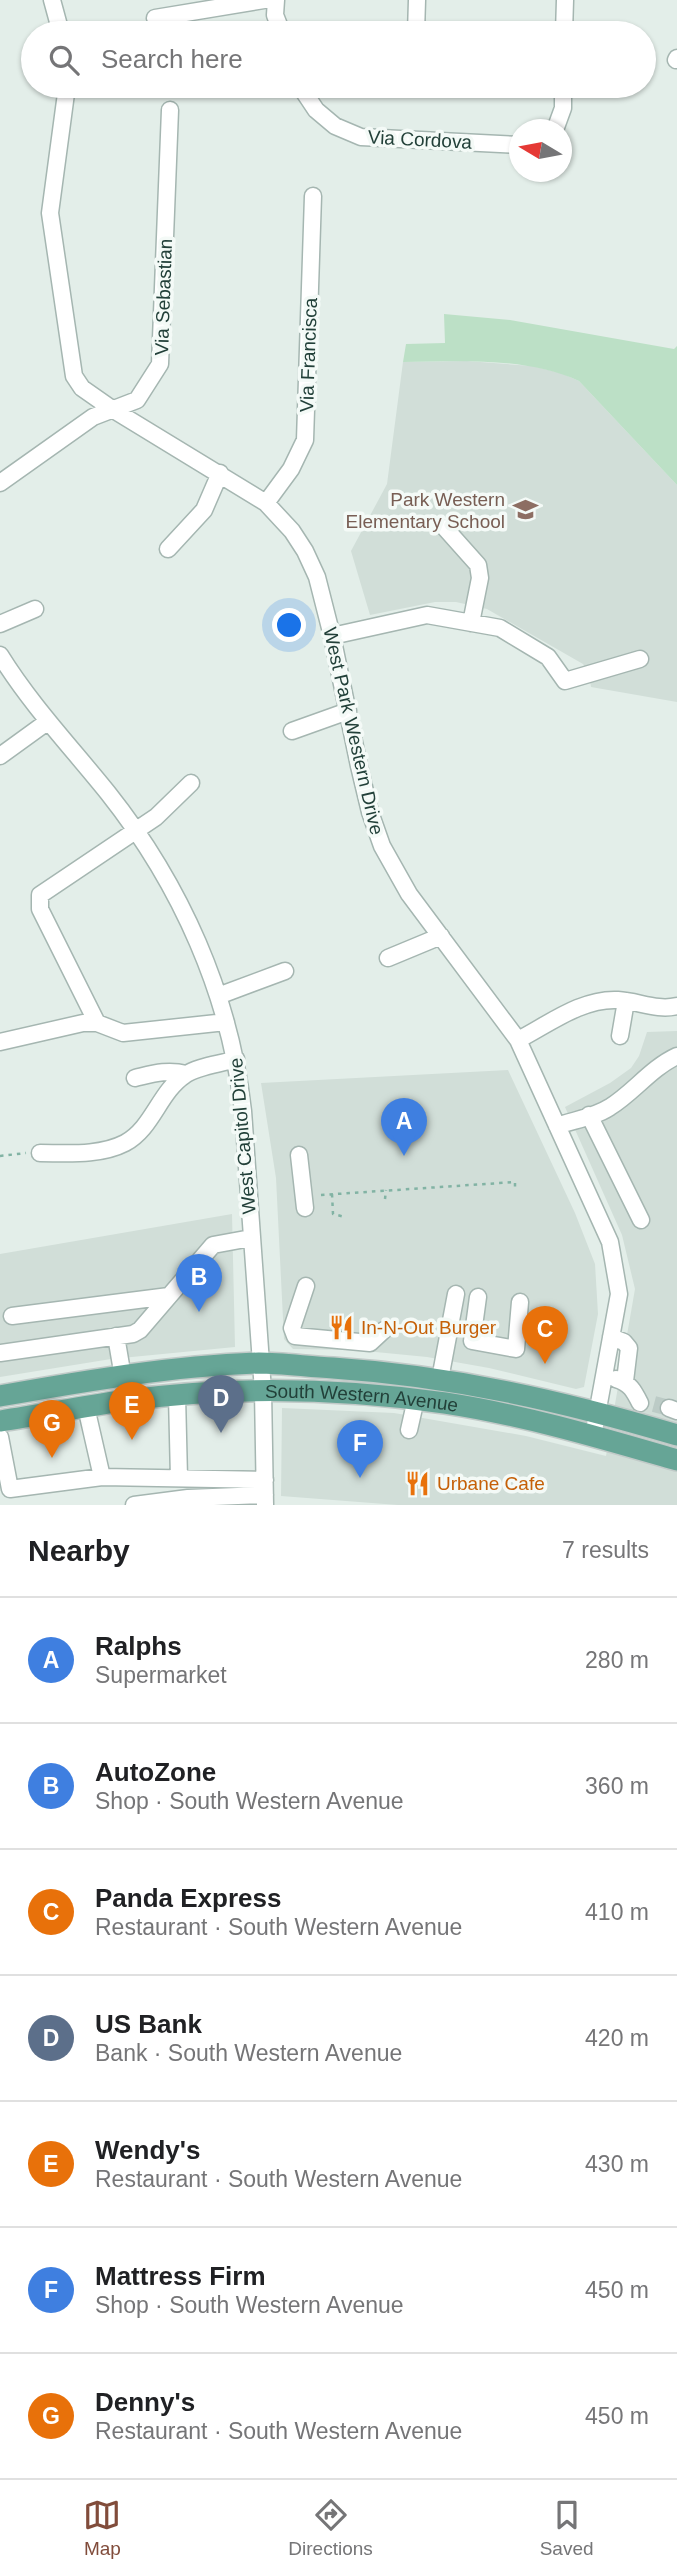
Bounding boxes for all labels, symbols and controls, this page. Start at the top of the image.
search box [21,21,656,98]
icon: search [45,41,83,79]
text: Search here [101,44,243,74]
north arrow [509,119,572,182]
street label: Via Cordova [367,126,473,153]
street label: Via Sebastian [151,238,176,356]
street label: Via Francisca [296,297,321,413]
place label: Park Western Elementary School [346,489,505,532]
school or university icon: Park Western Elementary School [511,496,539,524]
your location [272,608,306,642]
street label: West Park Western Drive [319,625,388,837]
street label: West Capitol Drive [225,1057,260,1215]
pin: A [381,1098,427,1156]
pin: B [176,1254,222,1312]
pin: C [522,1306,568,1364]
restaurant icon: In-N-Out Burger [327,1313,355,1341]
place label: In-N-Out Burger [361,1317,497,1338]
pin: D [198,1375,244,1433]
street label: South Western Avenue [265,1381,460,1416]
pin: E [109,1382,155,1440]
pin: G [29,1400,75,1458]
pin: F [337,1420,383,1478]
restaurant icon: Urbane Cafe [403,1469,431,1497]
place label: Urbane Cafe [437,1473,545,1494]
text: Nearby [28,1534,130,1567]
text: 7 results [562,1537,649,1563]
text: Ralphs [95,1631,182,1661]
text: A [43,1647,59,1673]
text: 280 m [585,1647,649,1673]
text: Supermarket [95,1662,227,1688]
text: AutoZone [95,1757,216,1787]
text: B [43,1773,59,1799]
text: 360 m [585,1773,649,1799]
text: Shop · South Western Avenue [95,1788,404,1814]
text: Panda Express [95,1883,281,1913]
text: C [43,1899,59,1925]
text: 410 m [585,1899,649,1925]
text: Restaurant · South Western Avenue [95,1914,462,1940]
text: US Bank [95,2009,202,2039]
text: D [43,2025,59,2051]
text: 420 m [585,2025,649,2051]
text: Bank · South Western Avenue [95,2040,402,2066]
text: Wendy's [95,2135,200,2165]
text: E [43,2151,59,2177]
text: 430 m [585,2151,649,2177]
text: Restaurant · South Western Avenue [95,2166,462,2192]
text: Mattress Firm [95,2261,266,2291]
text: F [44,2277,58,2303]
text: 450 m [585,2277,649,2303]
text: Shop · South Western Avenue [95,2292,404,2318]
text: Denny's [95,2387,195,2417]
text: G [42,2403,60,2429]
text: 450 m [585,2403,649,2429]
text: Restaurant · South Western Avenue [95,2418,462,2444]
tab: Map [83,2496,121,2560]
tab: Directions [288,2496,373,2560]
tab: Saved [540,2496,594,2560]

